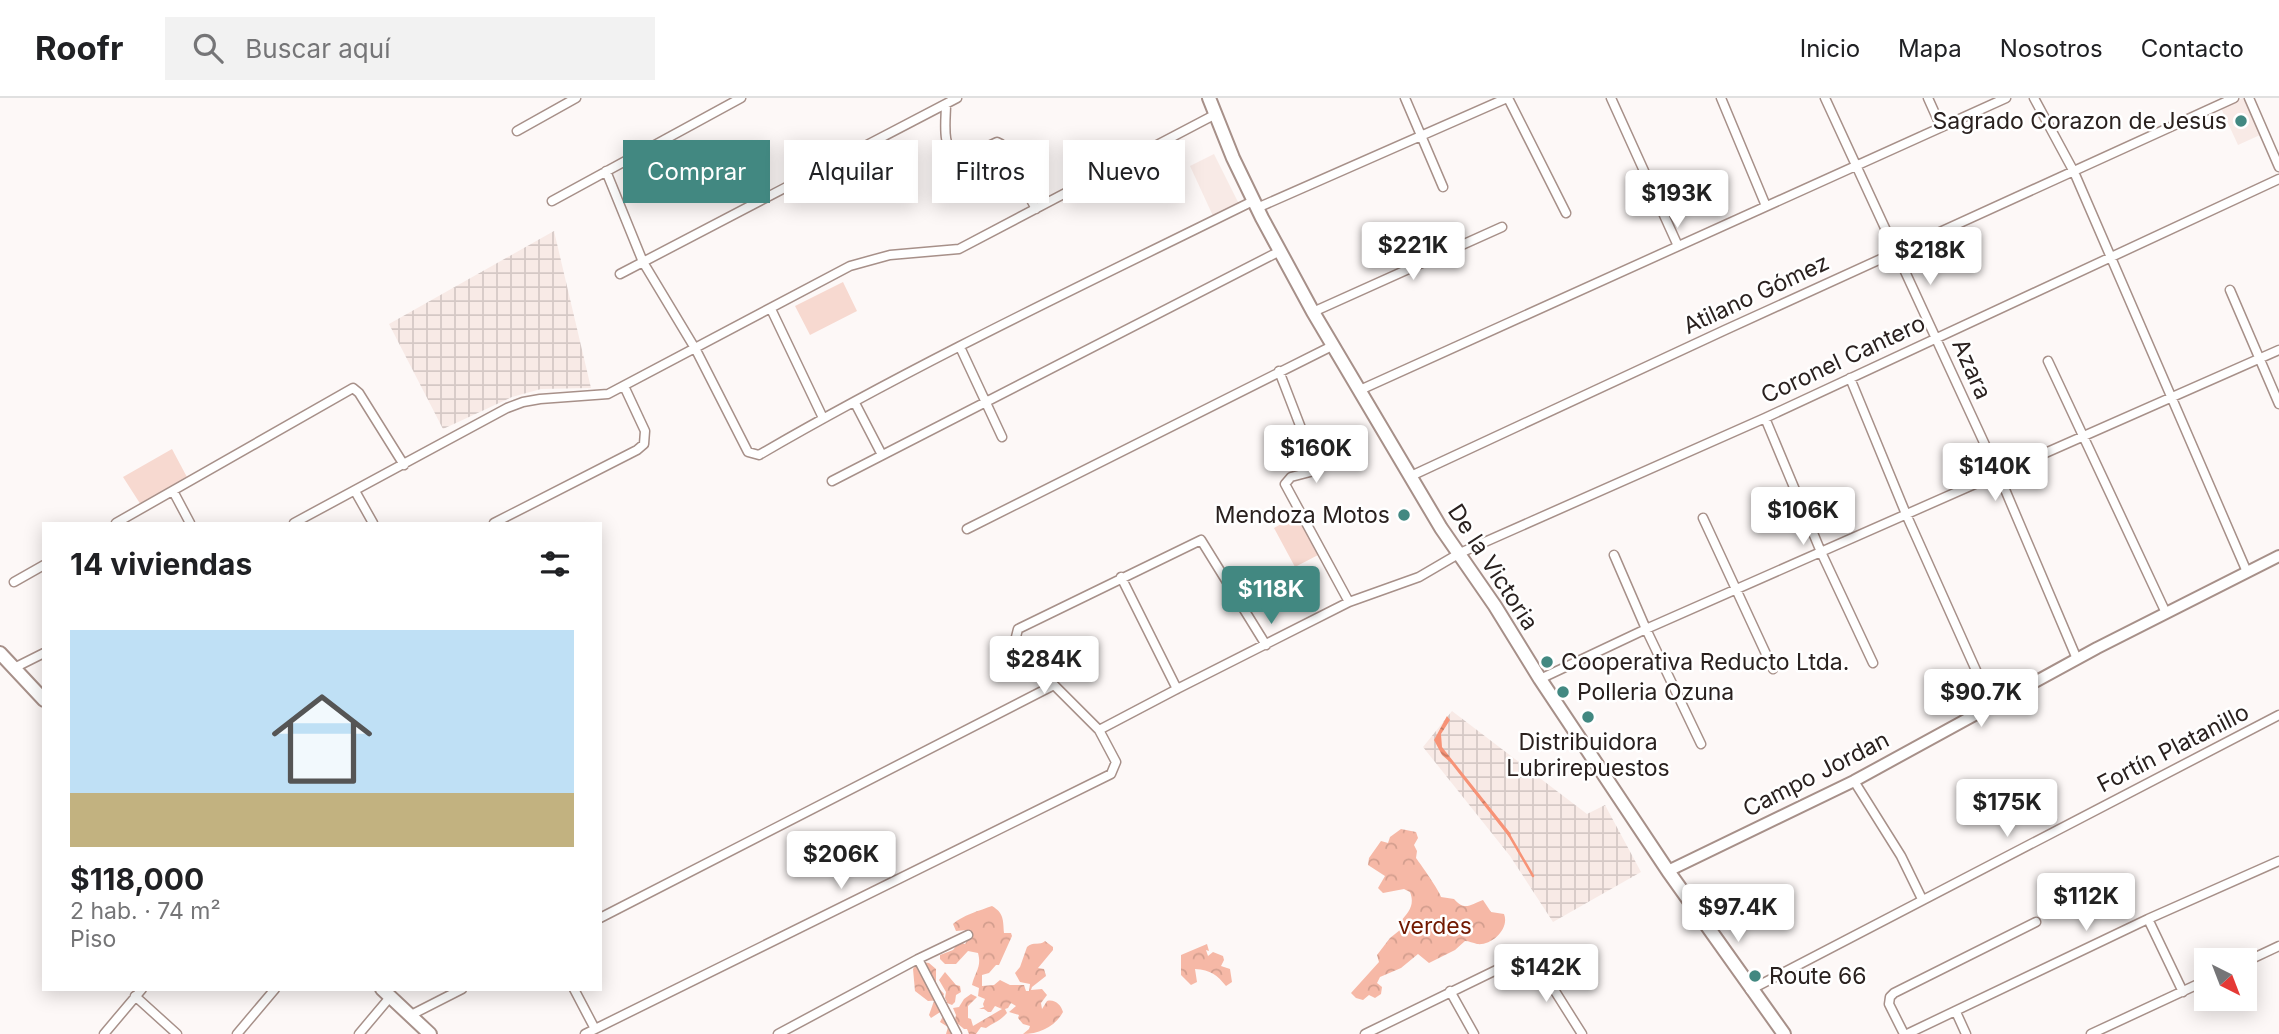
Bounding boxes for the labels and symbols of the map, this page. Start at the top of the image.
place label: Sagrado Corazon de Jesus [1933,107,2227,135]
marker: Sagrado Corazon de Jesus [2233,113,2249,129]
pin: $193K [1628,170,1726,230]
pin: $221K [1364,222,1462,282]
pin: $218K [1881,228,1979,287]
street label: Atilano Gómez [1679,248,1833,340]
street label: Coronel Cantero [1757,309,1929,409]
street label: Azara [1946,335,1998,403]
pin: $160K [1267,426,1365,485]
pin: $140K [1946,444,2044,503]
pin: $106K [1754,488,1852,547]
street label: De la Victoria [1442,499,1544,635]
place label: Mendoza Motos [1215,501,1390,529]
marker: Mendoza Motos [1396,507,1412,523]
pin: $118K [1222,566,1320,626]
pin: $284K [995,636,1093,696]
place label: Cooperativa Reducto Ltda. [1561,648,1849,676]
marker: Cooperativa Reducto Ltda. [1539,654,1555,670]
pin: $90.7K [1924,670,2038,729]
place label: Polleria Ozuna [1577,678,1734,706]
marker: Polleria Ozuna [1555,684,1571,700]
street label: Fortín Platanillo [2092,698,2254,798]
marker: Distribuidora Lubrirepuestos [1580,709,1596,725]
street label: Campo Jordan [1738,725,1894,823]
place label: Distribuidora Lubrirepuestos [1506,728,1670,782]
pin: $175K [1958,780,2056,839]
pin: $206K [792,832,890,891]
pin: $112K [2037,874,2135,933]
pin: $97.4K [1681,884,1795,944]
park label: verdes [1398,912,1472,940]
pin: $142K [1497,944,1595,1004]
north arrow [2194,948,2258,1012]
place label: Route 66 [1769,962,1867,990]
marker: Route 66 [1747,968,1763,984]

